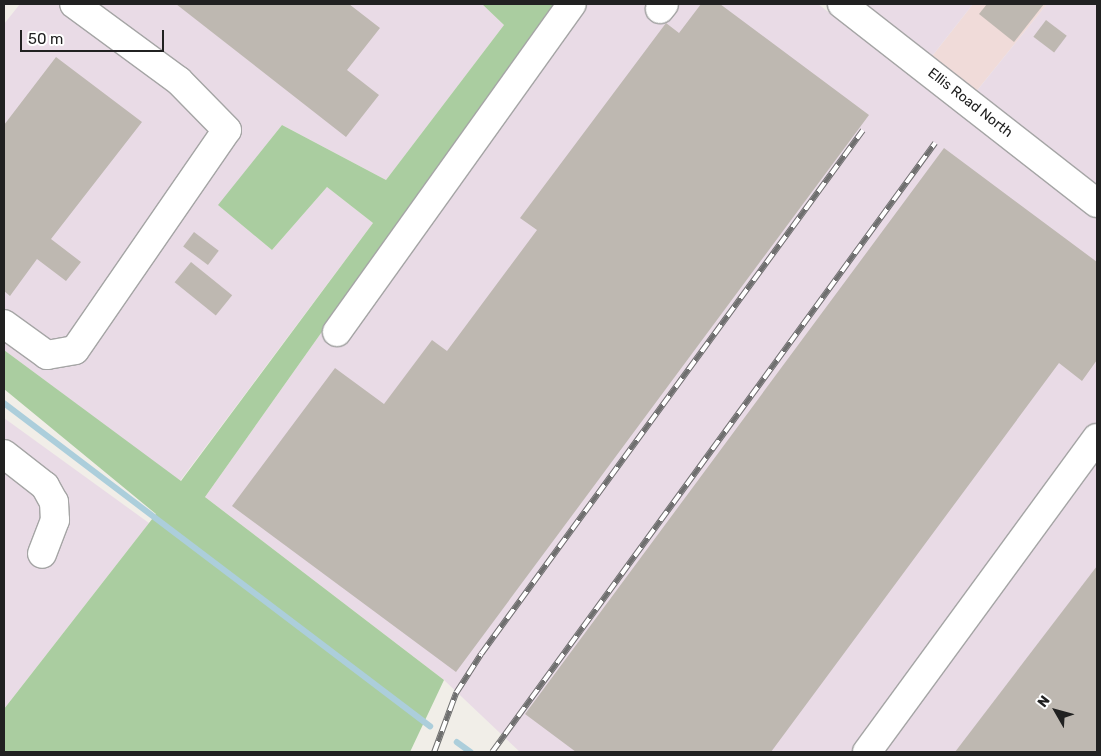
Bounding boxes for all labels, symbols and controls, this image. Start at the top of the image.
scale bar [22,20,166,52]
text: 50 m [28,30,63,48]
street label: Ellis Road North [924,65,1016,141]
north arrow [1031,686,1081,736]
text: N [1034,692,1054,711]

